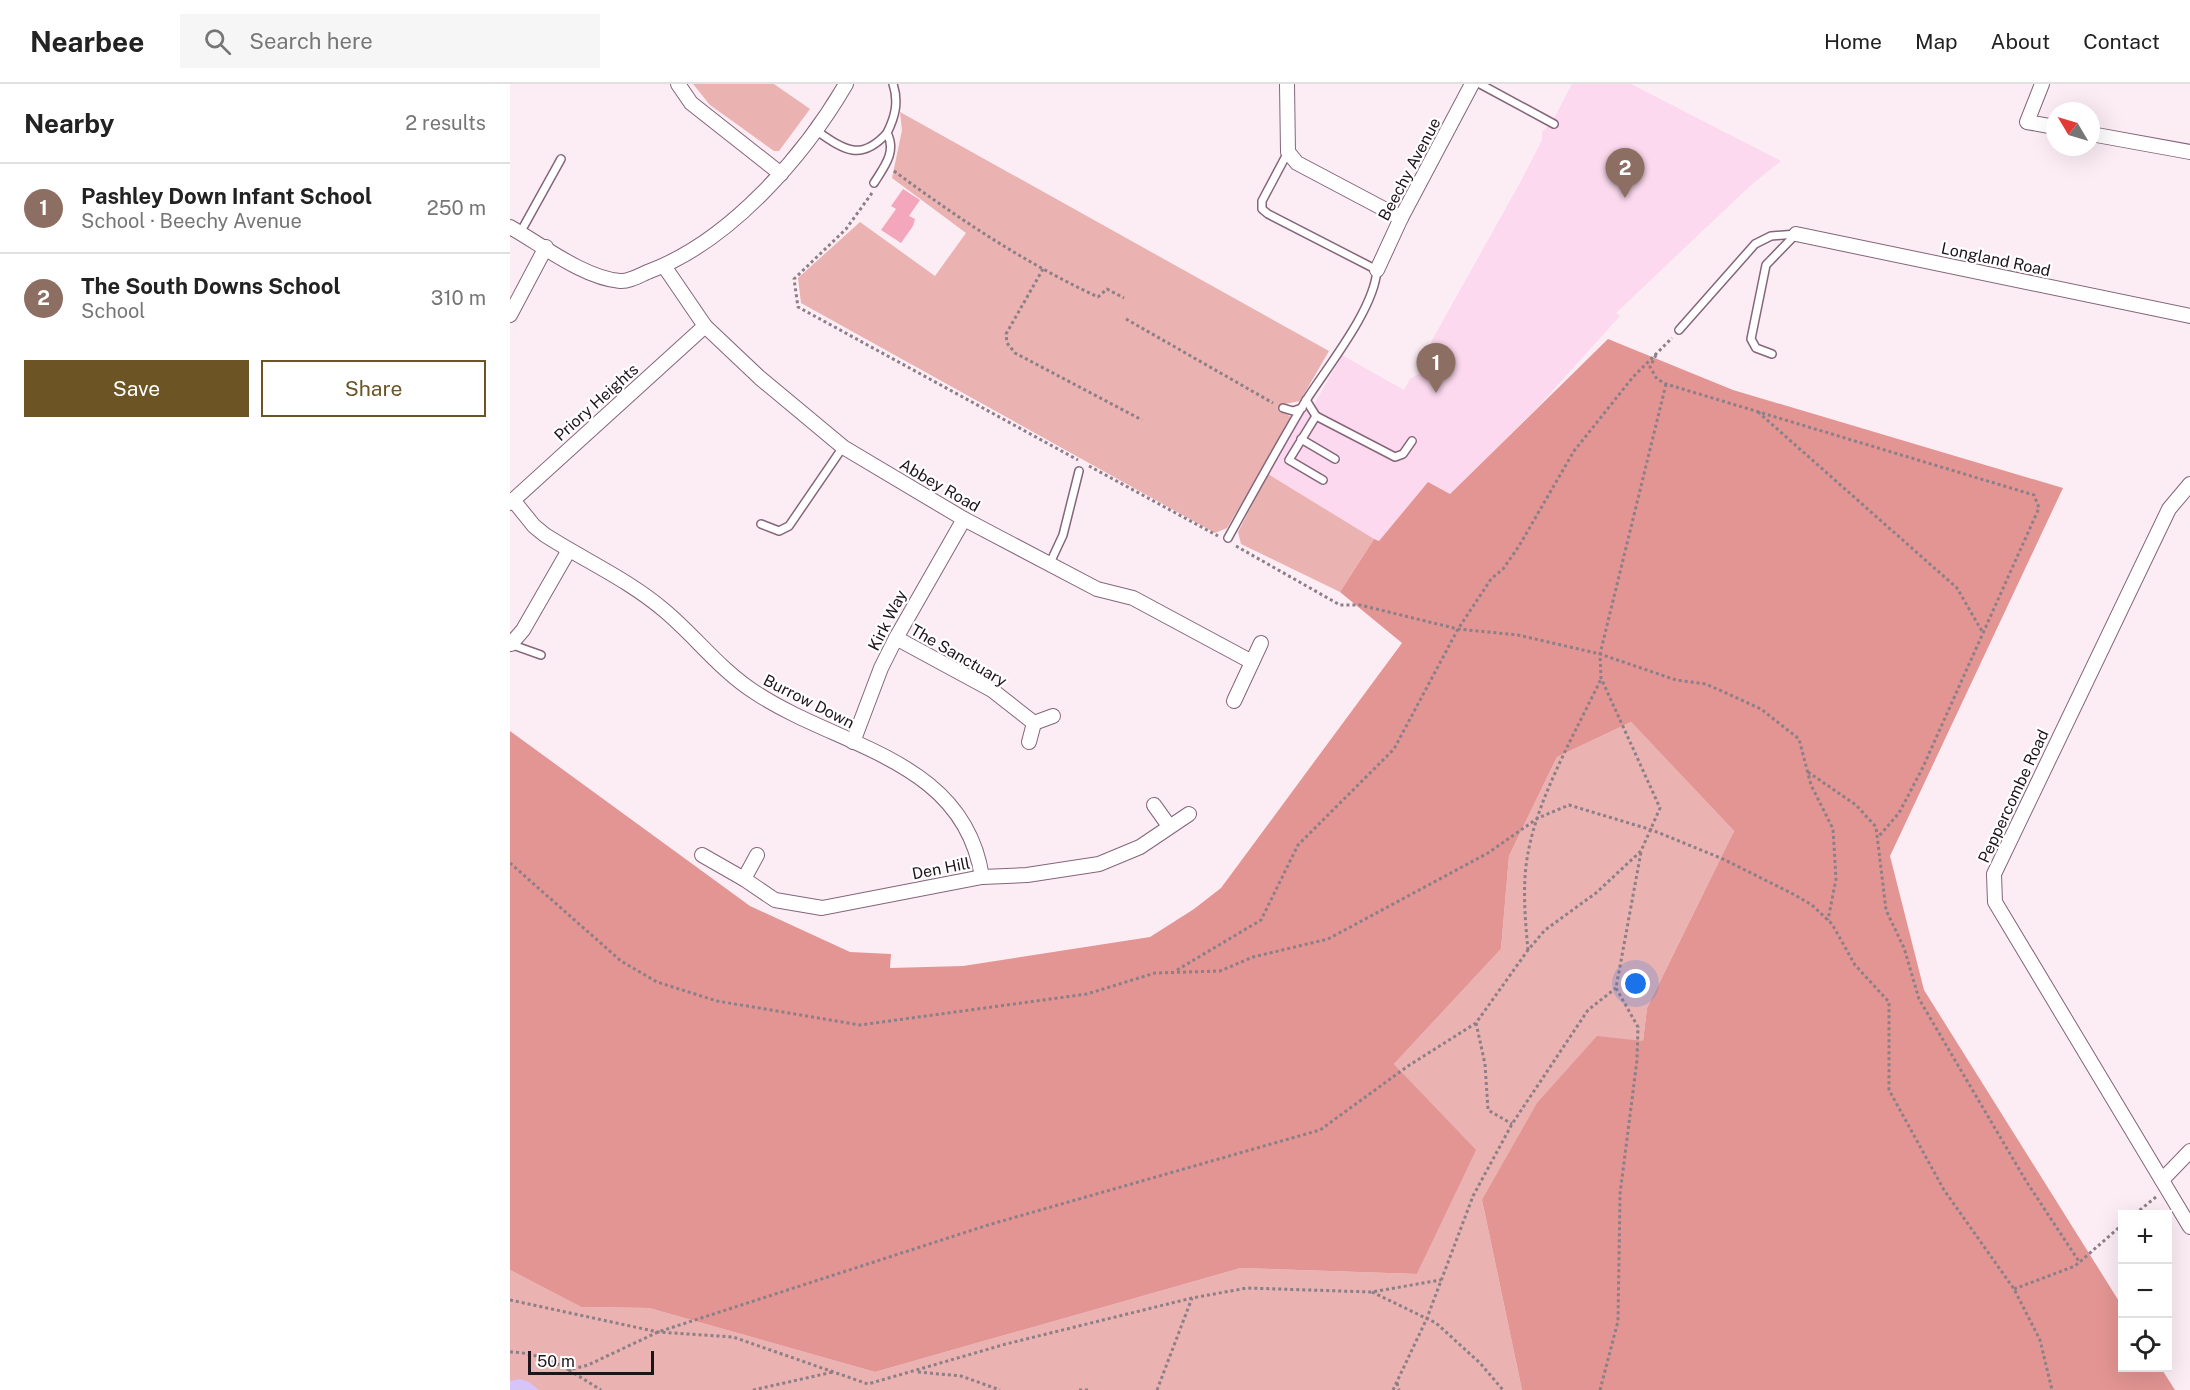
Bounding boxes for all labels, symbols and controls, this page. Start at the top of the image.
search box [180,14,600,68]
text: Nearbee [30,25,144,58]
icon: search [201,25,234,58]
text: Search here [249,28,373,54]
text: Home [1824,29,1882,54]
text: Map [1915,29,1958,54]
text: About [1991,29,2050,54]
text: Contact [2083,29,2160,54]
north arrow [2046,102,2100,156]
text: Nearby [24,108,114,139]
text: 2 results [405,111,486,135]
street label: Beechy Avenue [1374,115,1445,224]
pin: 2 [1606,148,1644,198]
text: Pashley Down Infant School [81,183,372,209]
text: 1 [39,196,48,220]
text: 250 m [427,196,486,220]
text: School · Beechy Avenue [81,209,302,233]
street label: Longland Road [1939,239,2052,280]
text: The South Downs School [81,273,341,299]
text: 2 [37,286,50,310]
text: 310 m [431,286,486,310]
text: School [81,299,145,323]
pin: 1 [1416,344,1456,393]
button: Save [24,360,249,417]
button: Share [261,360,486,417]
street label: Priory Heights [550,360,642,445]
street label: Abbey Road [896,455,983,516]
street label: Kirk Way [864,586,911,654]
street label: The Sanctuary [907,620,1011,691]
street label: Burrow Down [760,670,857,732]
street label: Peppercombe Road [1974,726,2053,866]
street label: Den Hill [910,854,972,883]
your location [1621,969,1650,998]
map controls [2118,1210,2172,1372]
button: + [2118,1210,2172,1264]
button: − [2118,1264,2172,1318]
button: locate [2118,1318,2172,1372]
scale bar [528,1348,654,1376]
text: 50 m [537,1352,575,1371]

